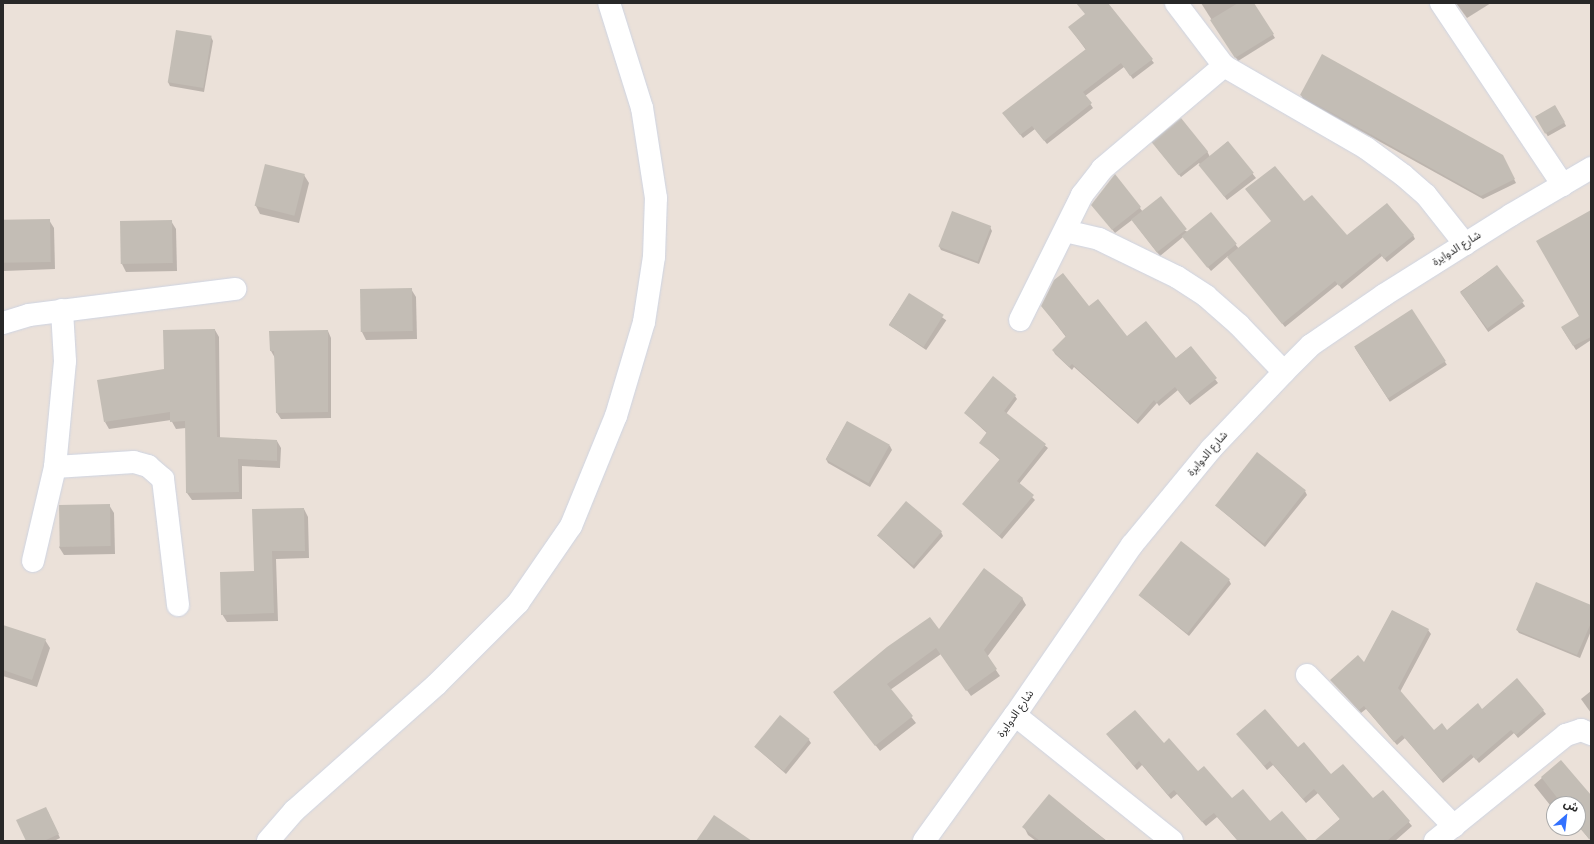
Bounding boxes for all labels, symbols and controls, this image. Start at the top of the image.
street label: شارع الدوايرة [1430,229,1484,269]
street label: شارع الدوايرة [1185,429,1231,479]
street label: شارع الدوايرة [995,688,1037,740]
north arrow [1546,796,1586,836]
text: ش [1562,797,1581,815]

